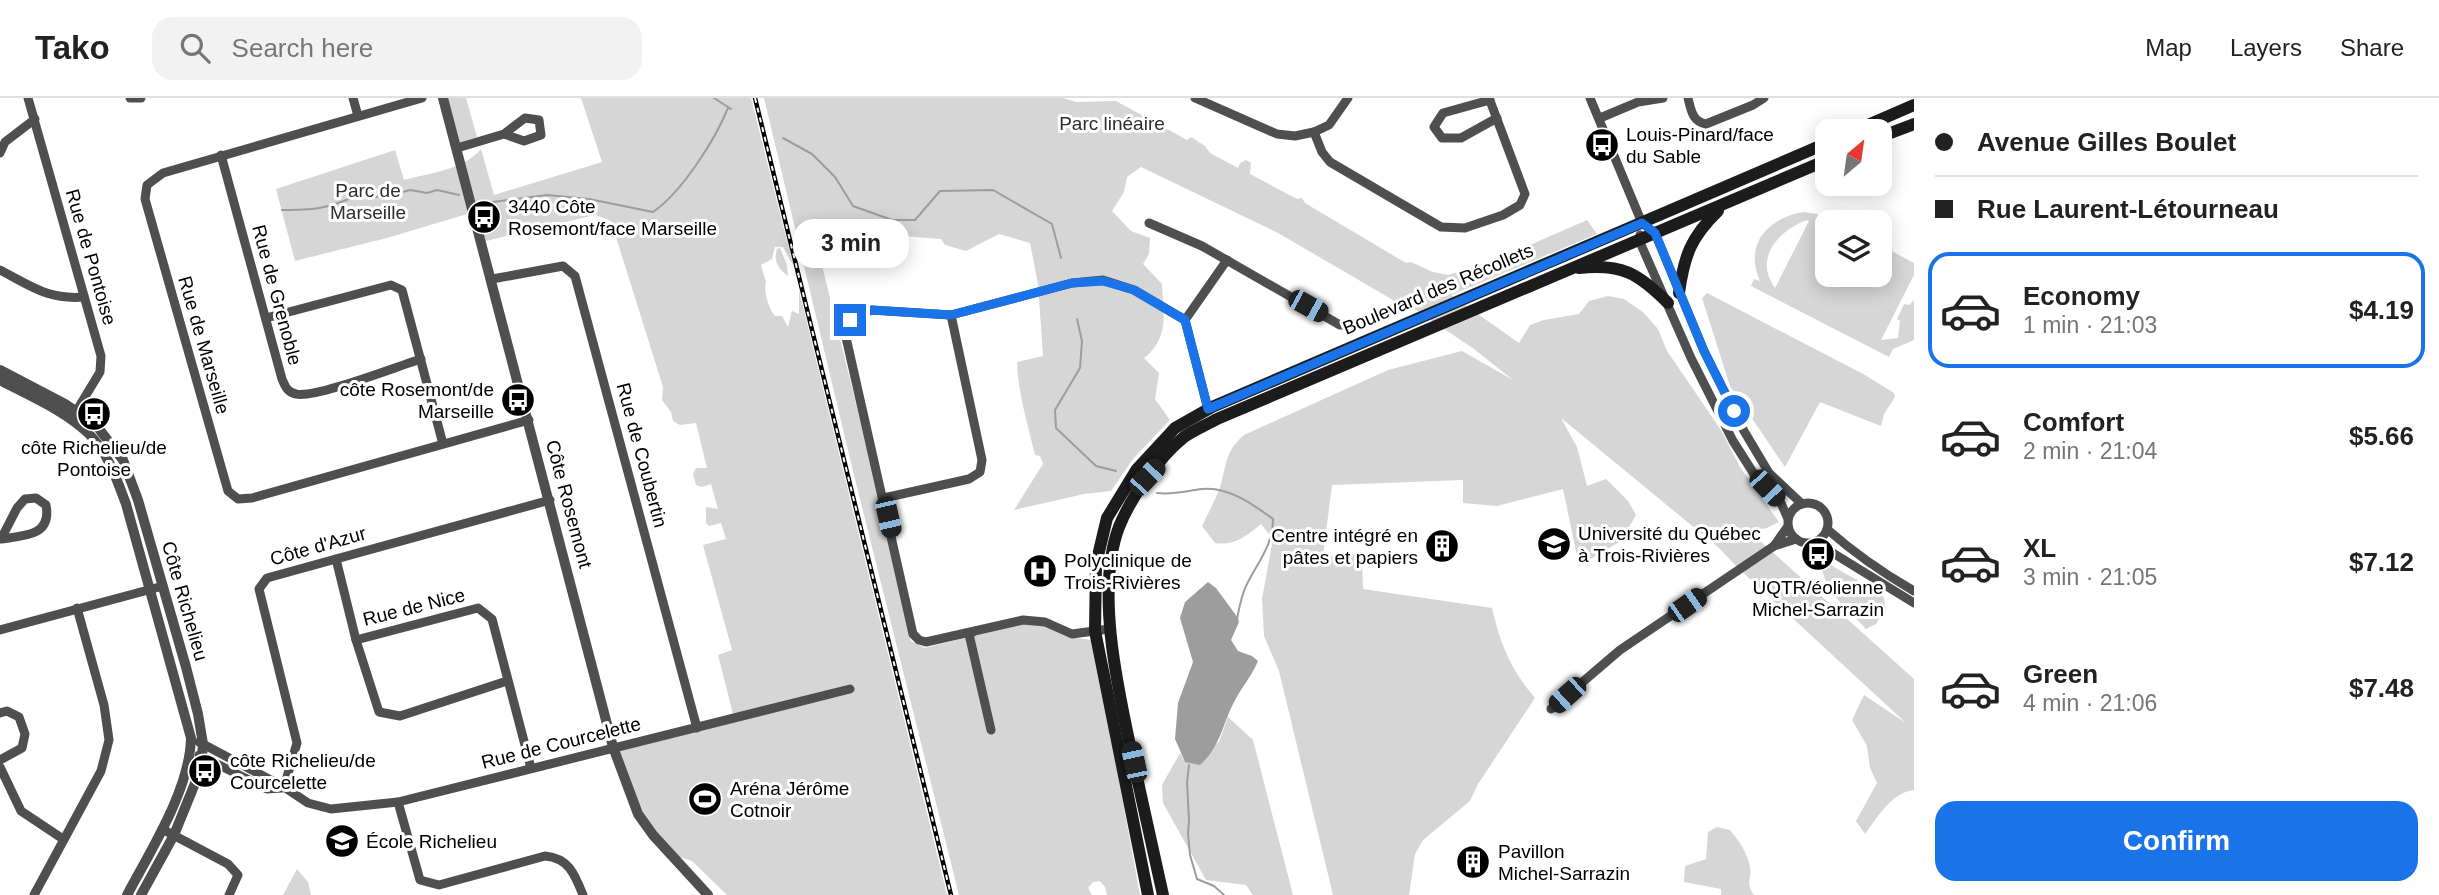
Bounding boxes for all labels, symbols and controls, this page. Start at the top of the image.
search box [152,17,642,80]
text: Tako [35,29,110,66]
icon: search [176,29,214,67]
text: Search here [232,33,373,63]
text: Map [2145,34,2192,61]
text: Layers [2230,34,2302,61]
text: Share [2340,34,2404,61]
park label: Parc linéaire [1059,113,1165,134]
north arrow [1815,119,1892,196]
map controls [1815,119,1892,287]
place label: Louis-Pinard/face du Sable [1626,124,1774,167]
bus stop icon: Louis-Pinard/face du Sable [1583,126,1621,164]
text: Avenue Gilles Boulet [1977,127,2236,157]
park label: Parc de Marseille [330,180,406,223]
street label: Rue de Pontoise [62,187,120,327]
text: Rue Laurent-Létourneau [1977,194,2279,224]
place label: 3440 Côte Rosemont/face Marseille [508,196,717,239]
bus stop icon: 3440 Côte Rosemont/face Marseille [465,198,503,236]
button: layers [1815,210,1892,287]
callout: 3 min [792,218,908,268]
street label: Rue de Grenoble [248,222,306,368]
text: 3 min [821,230,881,256]
street label: Boulevard des Récollets [1340,239,1536,339]
street label: Rue de Marseille [174,274,234,416]
icon: car [1939,279,2002,342]
text: Economy [2023,281,2140,311]
car [1285,287,1332,325]
text: $4.19 [2349,295,2414,325]
route end [834,304,866,336]
text: 1 min · 21:03 [2023,312,2157,338]
place label: côte Rosemont/de Marseille [340,379,494,422]
street label: Rue de Coubertin [613,380,671,530]
bus stop icon: côte Rosemont/de Marseille [499,381,537,419]
bus stop icon: côte Richelieu/de Pontoise [75,395,113,433]
route start [1718,395,1750,427]
icon: car [1939,405,2002,468]
text: Comfort [2023,407,2124,437]
text: $5.66 [2349,421,2414,451]
place label: côte Richelieu/de Pontoise [21,437,167,480]
street label: Côte Rosemont [542,438,596,571]
text: 2 min · 21:04 [2023,438,2157,464]
car [1125,454,1170,500]
car [1745,465,1790,511]
car [874,494,903,540]
street label: Côte d'Azur [268,522,369,570]
place label: Université du Québec à Trois-Rivières [1578,523,1761,566]
place label: Centre intégré en pâtes et papiers [1271,525,1418,568]
school or university icon: Université du Québec à Trois-Rivières [1535,525,1573,563]
building icon: Centre intégré en pâtes et papiers [1423,527,1461,565]
icon: car [1939,531,2002,594]
text: XL [2023,533,2056,563]
bus stop icon: UQTR/éolienne Michel-Sarrazin [1799,535,1837,573]
street label: Côte Richelieu [158,539,212,663]
text: $7.12 [2349,547,2414,577]
place label: Polyclinique de Trois-Rivières [1064,550,1192,593]
hospital icon: Polyclinique de Trois-Rivières [1021,552,1059,590]
text: 3 min · 21:05 [2023,564,2157,590]
place label: UQTR/éolienne Michel-Sarrazin [1752,577,1884,620]
street label: Rue de Nice [361,584,467,630]
car [1664,584,1711,626]
icon: car [1939,657,2002,720]
text: Green [2023,659,2098,689]
car [1545,673,1590,717]
text: $7.48 [2349,673,2414,703]
text: 4 min · 21:06 [2023,690,2157,716]
street label: Rue de Courcelette [479,713,643,773]
car [1120,739,1149,785]
place label: côte Richelieu/de Courcelette [230,750,376,793]
bus stop icon: côte Richelieu/de Courcelette [186,752,224,790]
place label: Aréna Jérôme Cotnoir [730,778,849,821]
sports icon: Aréna Jérôme Cotnoir [686,780,724,818]
button: Confirm [1935,801,2418,881]
school or university icon: École Richelieu [323,822,361,860]
place label: École Richelieu [366,831,497,852]
place label: Pavillon Michel-Sarrazin [1498,841,1630,884]
building icon: Pavillon Michel-Sarrazin [1454,843,1492,881]

